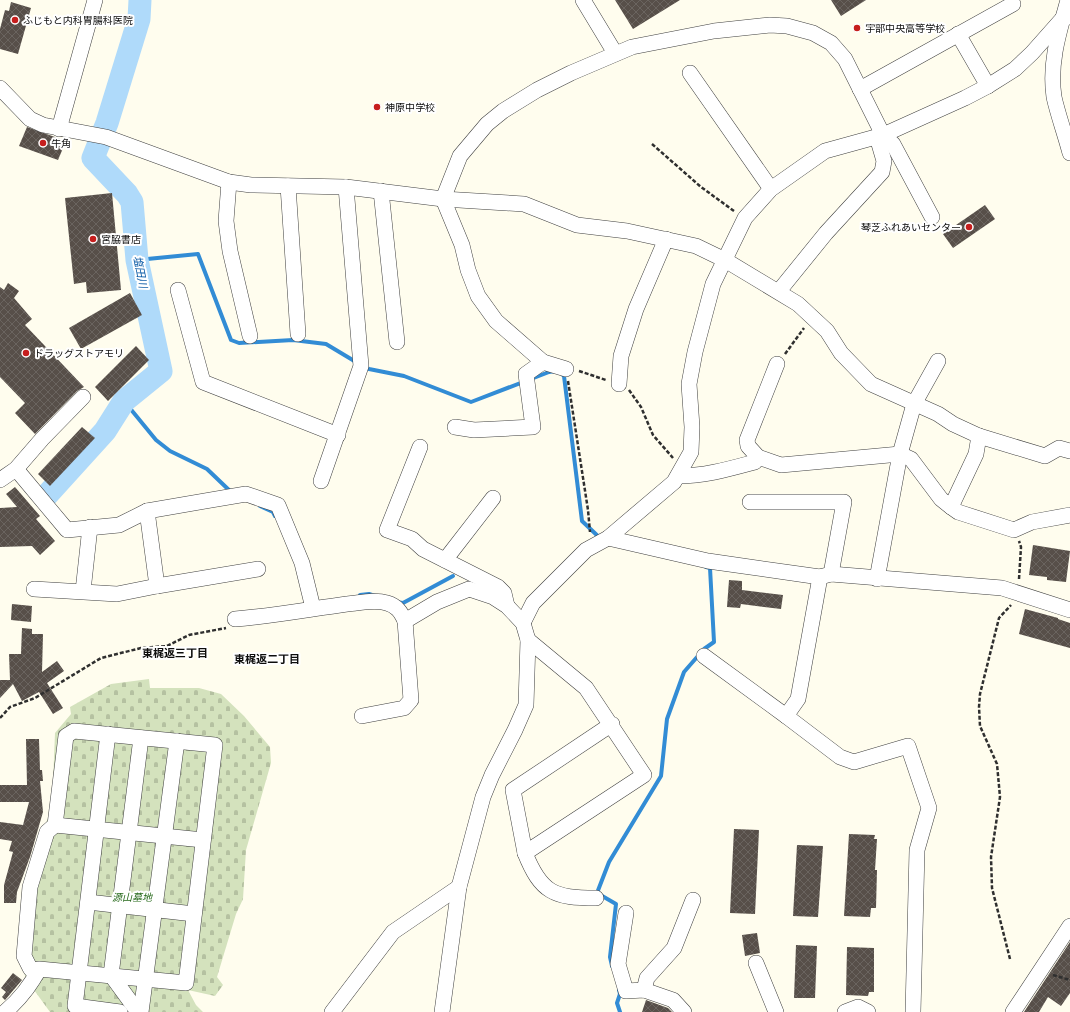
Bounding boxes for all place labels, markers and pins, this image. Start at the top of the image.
place label: ふじもと内科胃腸科医院 [23,14,133,27]
marker: ふじもと内科胃腸科医院 [10,15,20,25]
place label: 宇部中央高等学校 [865,22,945,35]
marker: 宇部中央高等学校 [852,23,862,33]
place label: 神原中学校 [385,101,435,114]
marker: 神原中学校 [372,102,382,112]
place label: 牛角 [51,137,71,150]
marker: 牛角 [38,138,48,148]
place label: 琴芝ふれあいセンター [861,221,961,234]
marker: 琴芝ふれあいセンター [964,222,974,232]
place label: 宮脇書店 [101,233,141,246]
marker: 宮脇書店 [88,234,98,244]
place label: ドラッグストアモリ [34,347,124,360]
marker: ドラッグストアモリ [21,348,31,358]

